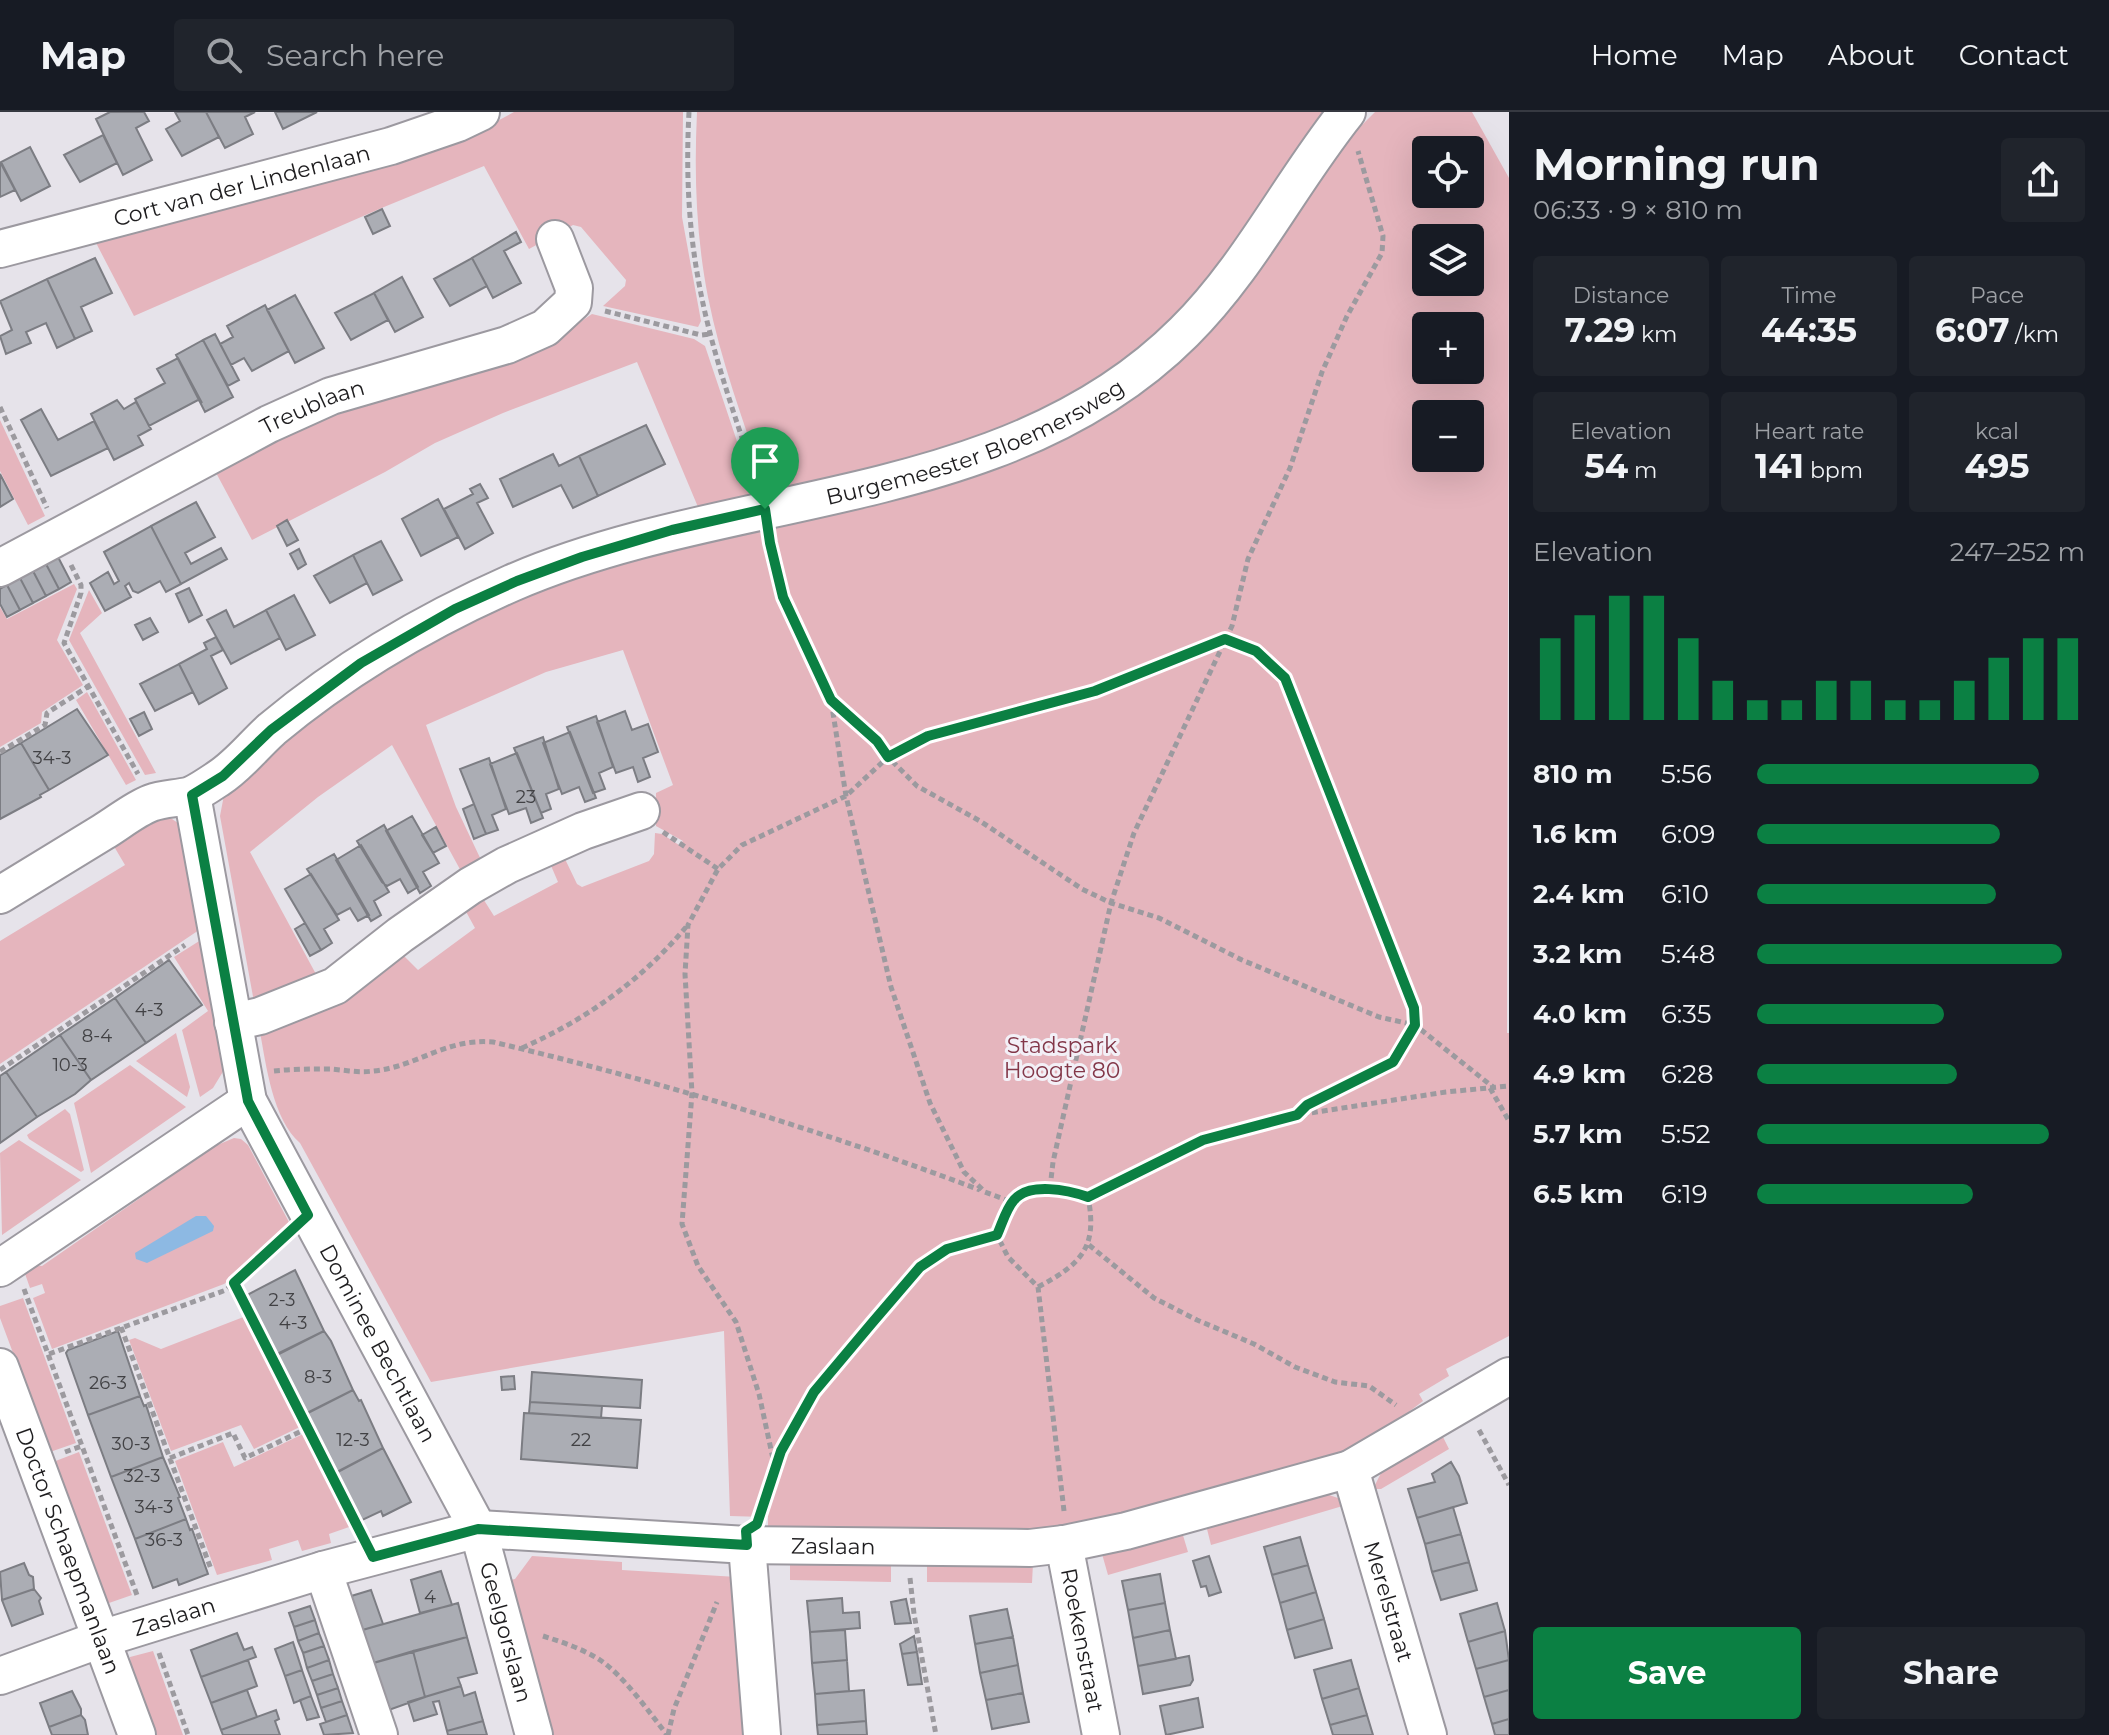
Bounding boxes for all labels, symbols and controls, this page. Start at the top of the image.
search box [174,19,734,91]
text: Map [40,32,126,79]
icon: search [202,33,246,77]
text: Search here [266,37,444,74]
text: Home [1591,38,1678,72]
text: Map [1722,38,1784,72]
text: About [1828,38,1915,72]
text: Contact [1959,38,2069,72]
map controls [1412,136,1484,472]
button: locate [1412,136,1484,208]
text: Morning run [1533,137,1820,191]
button: share [2001,138,2085,222]
street label: Cort van der Lindenlaan [111,139,373,232]
text: 06:33 · 9 × 810 m [1533,194,1743,226]
button: layers [1412,224,1484,296]
text: Distance [1573,282,1669,309]
text: Time [1781,282,1837,309]
text: Pace [1970,282,2024,309]
text: 7.29 [1565,309,1635,351]
text: 44:35 [1761,309,1857,351]
text: 6:07 [1935,309,2010,351]
button: + [1412,312,1484,384]
text: km [1635,321,1677,348]
text: /km [2010,321,2059,348]
street label: Burgemeester Bloemersweg [823,373,1129,510]
street label: Treublaan [255,374,368,440]
button: − [1412,400,1484,472]
text: Elevation [1570,418,1672,445]
text: Heart rate [1754,418,1864,445]
text: kcal [1975,418,2019,445]
pin [731,427,799,509]
icon: arrive [743,439,787,483]
text: 54 [1585,445,1628,487]
text: 141 [1755,445,1804,487]
text: 495 [1964,445,2030,487]
text: m [1628,457,1657,484]
text: bpm [1804,457,1863,484]
text: Elevation [1533,536,1653,568]
text: 247–252 m [1950,536,2085,568]
house number: 34-3 [33,747,71,769]
text: 810 m [1533,758,1613,790]
text: 5:56 [1661,758,1712,790]
house number: 23 [516,786,536,808]
text: 1.6 km [1533,818,1618,850]
text: 6:09 [1661,818,1715,850]
text: 2.4 km [1533,878,1625,910]
text: 6:10 [1661,878,1709,910]
text: 3.2 km [1533,938,1622,970]
text: 5:48 [1661,938,1715,970]
text: 4.0 km [1533,998,1627,1030]
text: 6:35 [1661,998,1711,1030]
house number: 4-3 [135,999,163,1021]
house number: 8-4 [82,1025,112,1047]
park label: Stadspark Hoogte 80 [1004,1032,1120,1084]
house number: 10-3 [52,1054,88,1076]
text: 4.9 km [1533,1058,1626,1090]
text: 6:28 [1661,1058,1714,1090]
text: 5.7 km [1533,1118,1623,1150]
text: 5:52 [1661,1118,1711,1150]
text: 6.5 km [1533,1178,1624,1210]
text: 6:19 [1661,1178,1708,1210]
street label: Dominee Bechtlaan [314,1239,442,1447]
house number: 2-3 [269,1289,295,1311]
house number: 4-3 [279,1312,307,1334]
house number: 8-3 [304,1366,332,1388]
house number: 26-3 [89,1372,127,1394]
street label: Doctor Schaepmanlaan [10,1424,127,1678]
house number: 12-3 [336,1429,370,1451]
house number: 22 [571,1429,591,1451]
house number: 30-3 [112,1433,150,1455]
house number: 32-3 [124,1465,160,1487]
house number: 34-3 [135,1496,173,1518]
house number: 36-3 [145,1529,183,1551]
street label: Zaslaan [791,1532,876,1560]
street label: Merelstraat [1358,1538,1419,1665]
street label: Geelgorslaan [474,1559,538,1706]
street label: Roekenstraat [1055,1566,1110,1715]
house number: 4 [424,1586,436,1608]
street label: Zaslaan [129,1591,219,1642]
button: Save [1533,1627,1801,1719]
button: Share [1817,1627,2085,1719]

